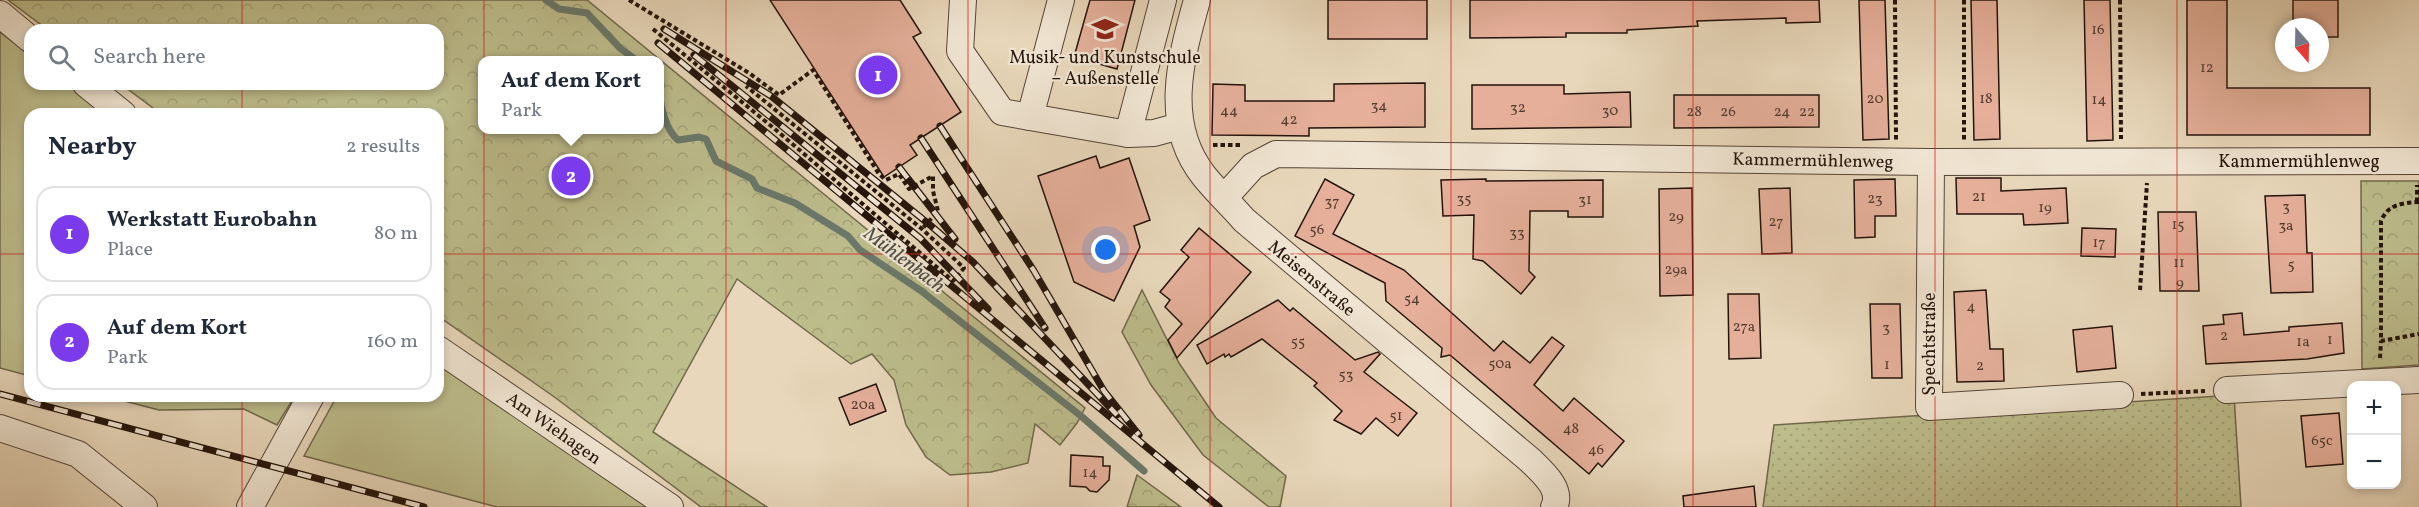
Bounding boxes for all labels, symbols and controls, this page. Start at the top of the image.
school or university icon: Musik- und Kunstschule – Außenstelle [1090,14,1120,44]
north arrow [2275,18,2329,72]
house number: 16 [2091,20,2105,41]
search box [24,24,444,90]
icon: search [45,41,78,74]
text: Search here [93,42,206,73]
place label: Musik- und Kunstschule – Außenstelle [1009,46,1201,92]
pin: 1 [858,52,898,98]
popup [478,56,664,134]
house number: 12 [2200,58,2214,79]
text: Auf dem Kort [501,66,641,97]
house number: 20 [1867,89,1883,110]
house number: 18 [1979,89,1993,110]
house number: 14 [2092,90,2106,111]
house number: 34 [1371,96,1387,117]
text: Park [501,97,542,125]
house number: 32 [1510,98,1526,119]
house number: 44 [1220,101,1238,122]
house number: 30 [1602,101,1618,122]
house number: 28 [1686,102,1702,123]
house number: 26 [1720,102,1736,123]
house number: 24 [1774,102,1790,123]
house number: 22 [1799,102,1815,123]
house number: 42 [1280,110,1298,131]
text: Nearby [48,129,137,165]
text: 2 results [346,133,420,161]
street label: Kammermühlenweg [1732,148,1894,175]
street label: Kammermühlenweg [2218,150,2380,175]
pin: 2 [552,154,590,198]
house number: 21 [1972,187,1986,208]
house number: 35 [1457,189,1471,210]
house number: 23 [1867,189,1883,210]
house number: 31 [1578,190,1592,211]
house number: 37 [1325,192,1339,213]
house number: 3 [2282,197,2290,218]
house number: 19 [2038,198,2052,219]
text: Werkstatt Eurobahn [107,205,317,236]
house number: 29 [1668,207,1684,228]
house number: 27 [1769,212,1783,233]
house number: 15 [2171,215,2185,236]
house number: 3a [2278,216,2294,237]
text: 1 [65,220,74,248]
text: 80 m [374,220,418,248]
water label: Mühlenbach [856,220,950,301]
house number: 56 [1310,220,1324,241]
house number: 33 [1509,223,1525,244]
house number: 17 [2092,233,2106,254]
your location [1091,235,1120,264]
street label: Meisenstraße [1262,235,1360,323]
text: Place [107,236,153,264]
house number: 11 [2173,253,2185,274]
house number: 5 [2287,255,2295,276]
house number: 29a [1664,260,1688,281]
house number: 9 [2176,273,2184,294]
house number: 54 [1404,289,1420,310]
street label: Spechtstraße [1918,292,1943,396]
house number: 4 [1967,297,1976,318]
text: Auf dem Kort [107,313,247,344]
house number: 27a [1733,317,1755,338]
house number: 3 [1882,318,1890,339]
house number: 2 [2220,326,2228,347]
text: 2 [64,328,75,356]
text: 160 m [366,328,418,356]
house number: 1 [2327,330,2333,351]
house number: 55 [1291,332,1305,353]
house number: 1a [2296,332,2310,353]
text: Park [107,344,148,372]
house number: 50a [1488,354,1512,375]
house number: 1 [1884,355,1890,376]
house number: 2 [1976,356,1984,377]
house number: 53 [1339,365,1353,386]
map controls [2347,381,2401,489]
button: + [2347,381,2401,435]
street label: Am Wiehagen [500,387,606,472]
house number: 20a [851,395,875,416]
house number: 51 [1389,406,1403,427]
house number: 48 [1563,419,1579,440]
house number: 65c [2311,431,2333,452]
button: − [2347,435,2401,489]
house number: 46 [1588,440,1604,461]
house number: 14 [1083,463,1097,484]

